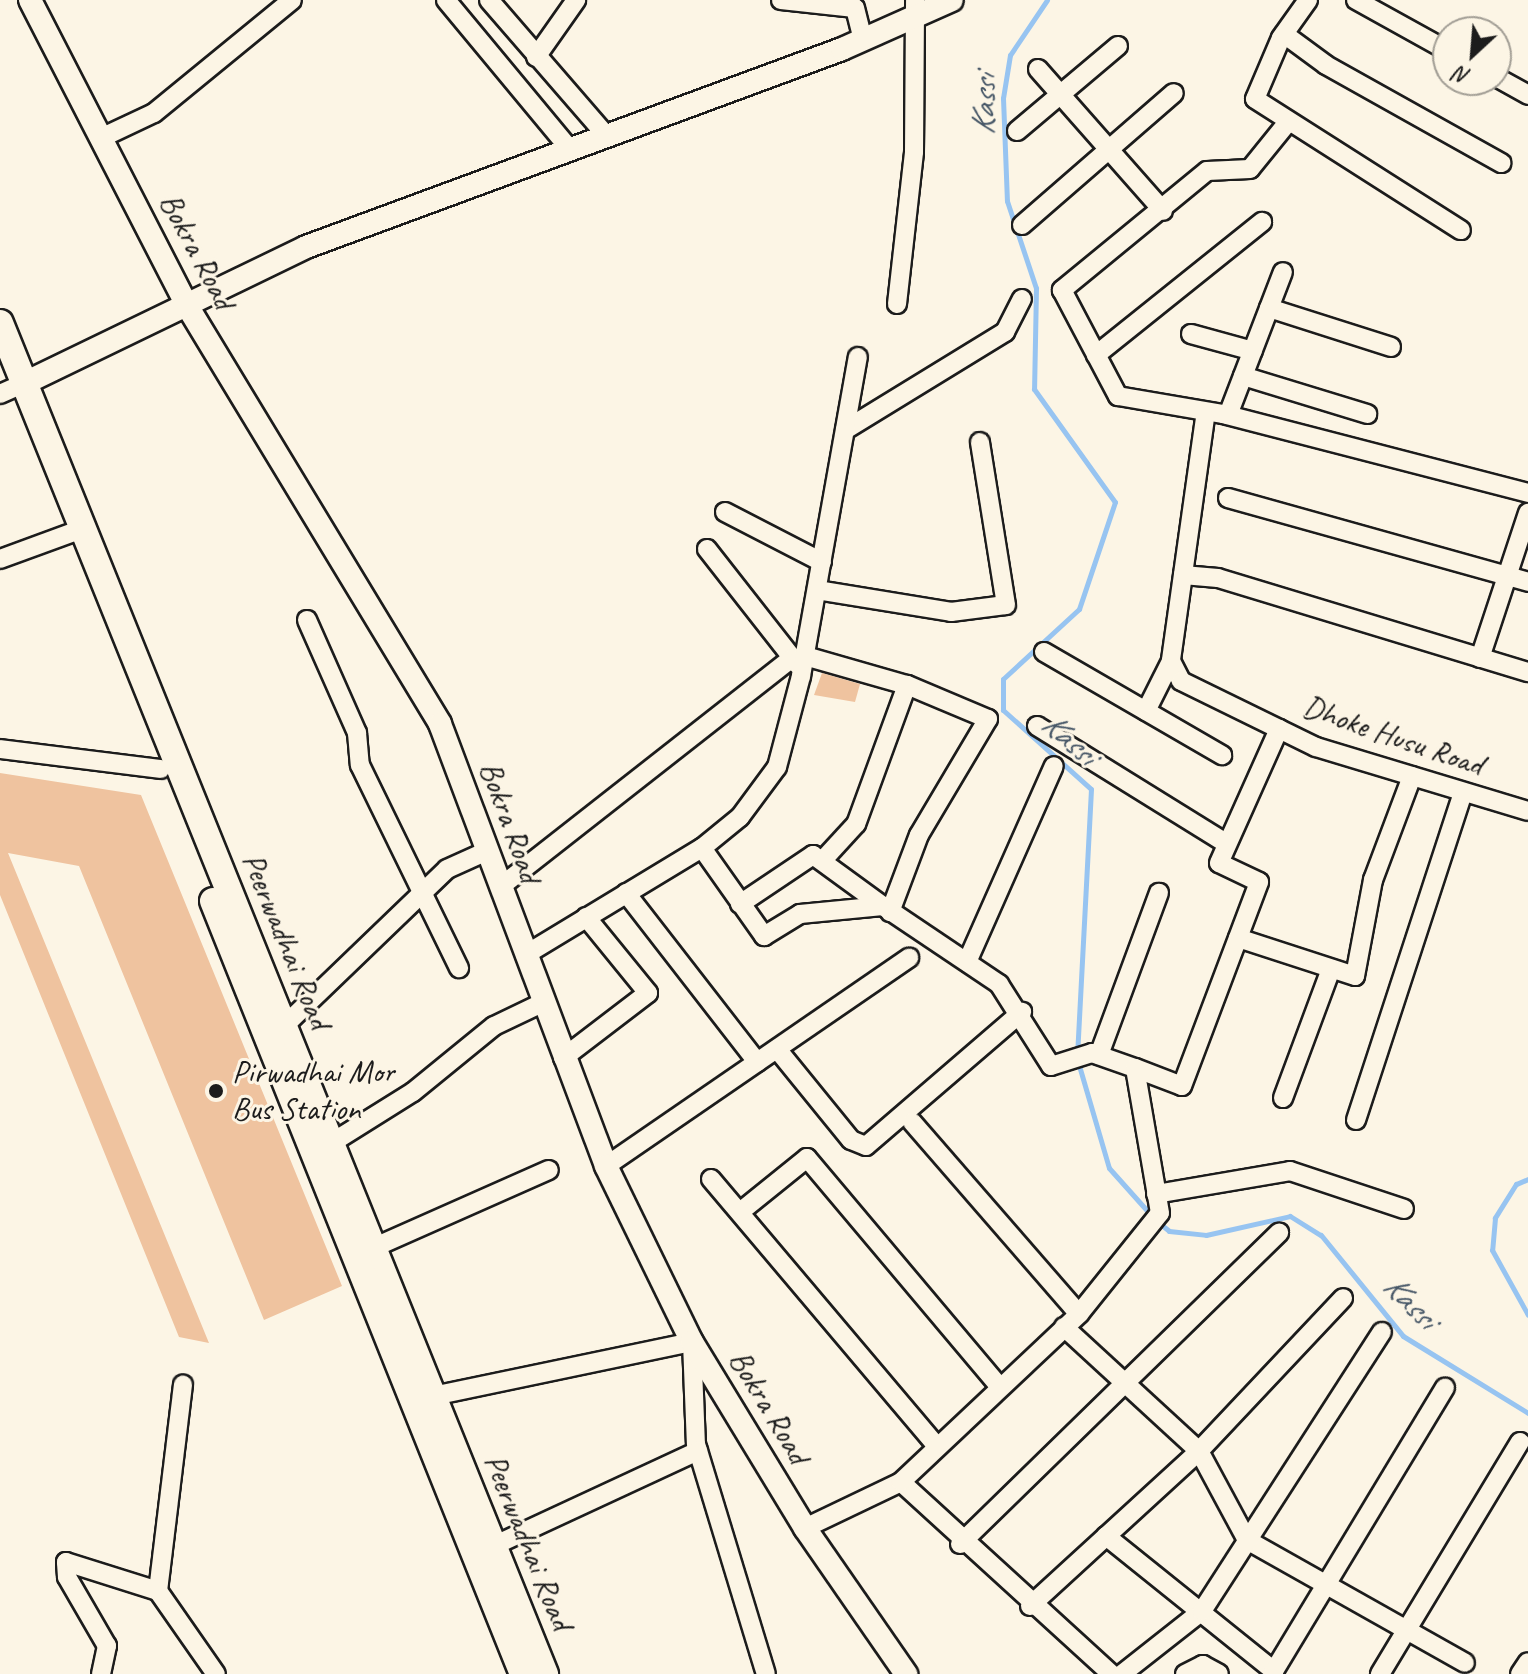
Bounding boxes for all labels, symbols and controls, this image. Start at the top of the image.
north arrow [1432,16,1512,96]
text: N [1450,60,1475,91]
water label: Kassi [962,74,1004,136]
street label: Bokra Road [151,187,243,315]
street label: Dhoke Husu Road [1298,687,1488,785]
water label: Kassi [1034,703,1106,773]
street label: Bokra Road [471,757,549,887]
street label: Peerwadhai Road [234,848,338,1034]
place label: Pirwadhai Mor Bus Station [232,1054,394,1129]
marker: Pirwadhai Mor Bus Station [207,1082,225,1100]
water label: Kassi [1375,1265,1447,1337]
street label: Bokra Road [720,1343,818,1471]
street label: Peerwadhai Road [476,1449,580,1635]

